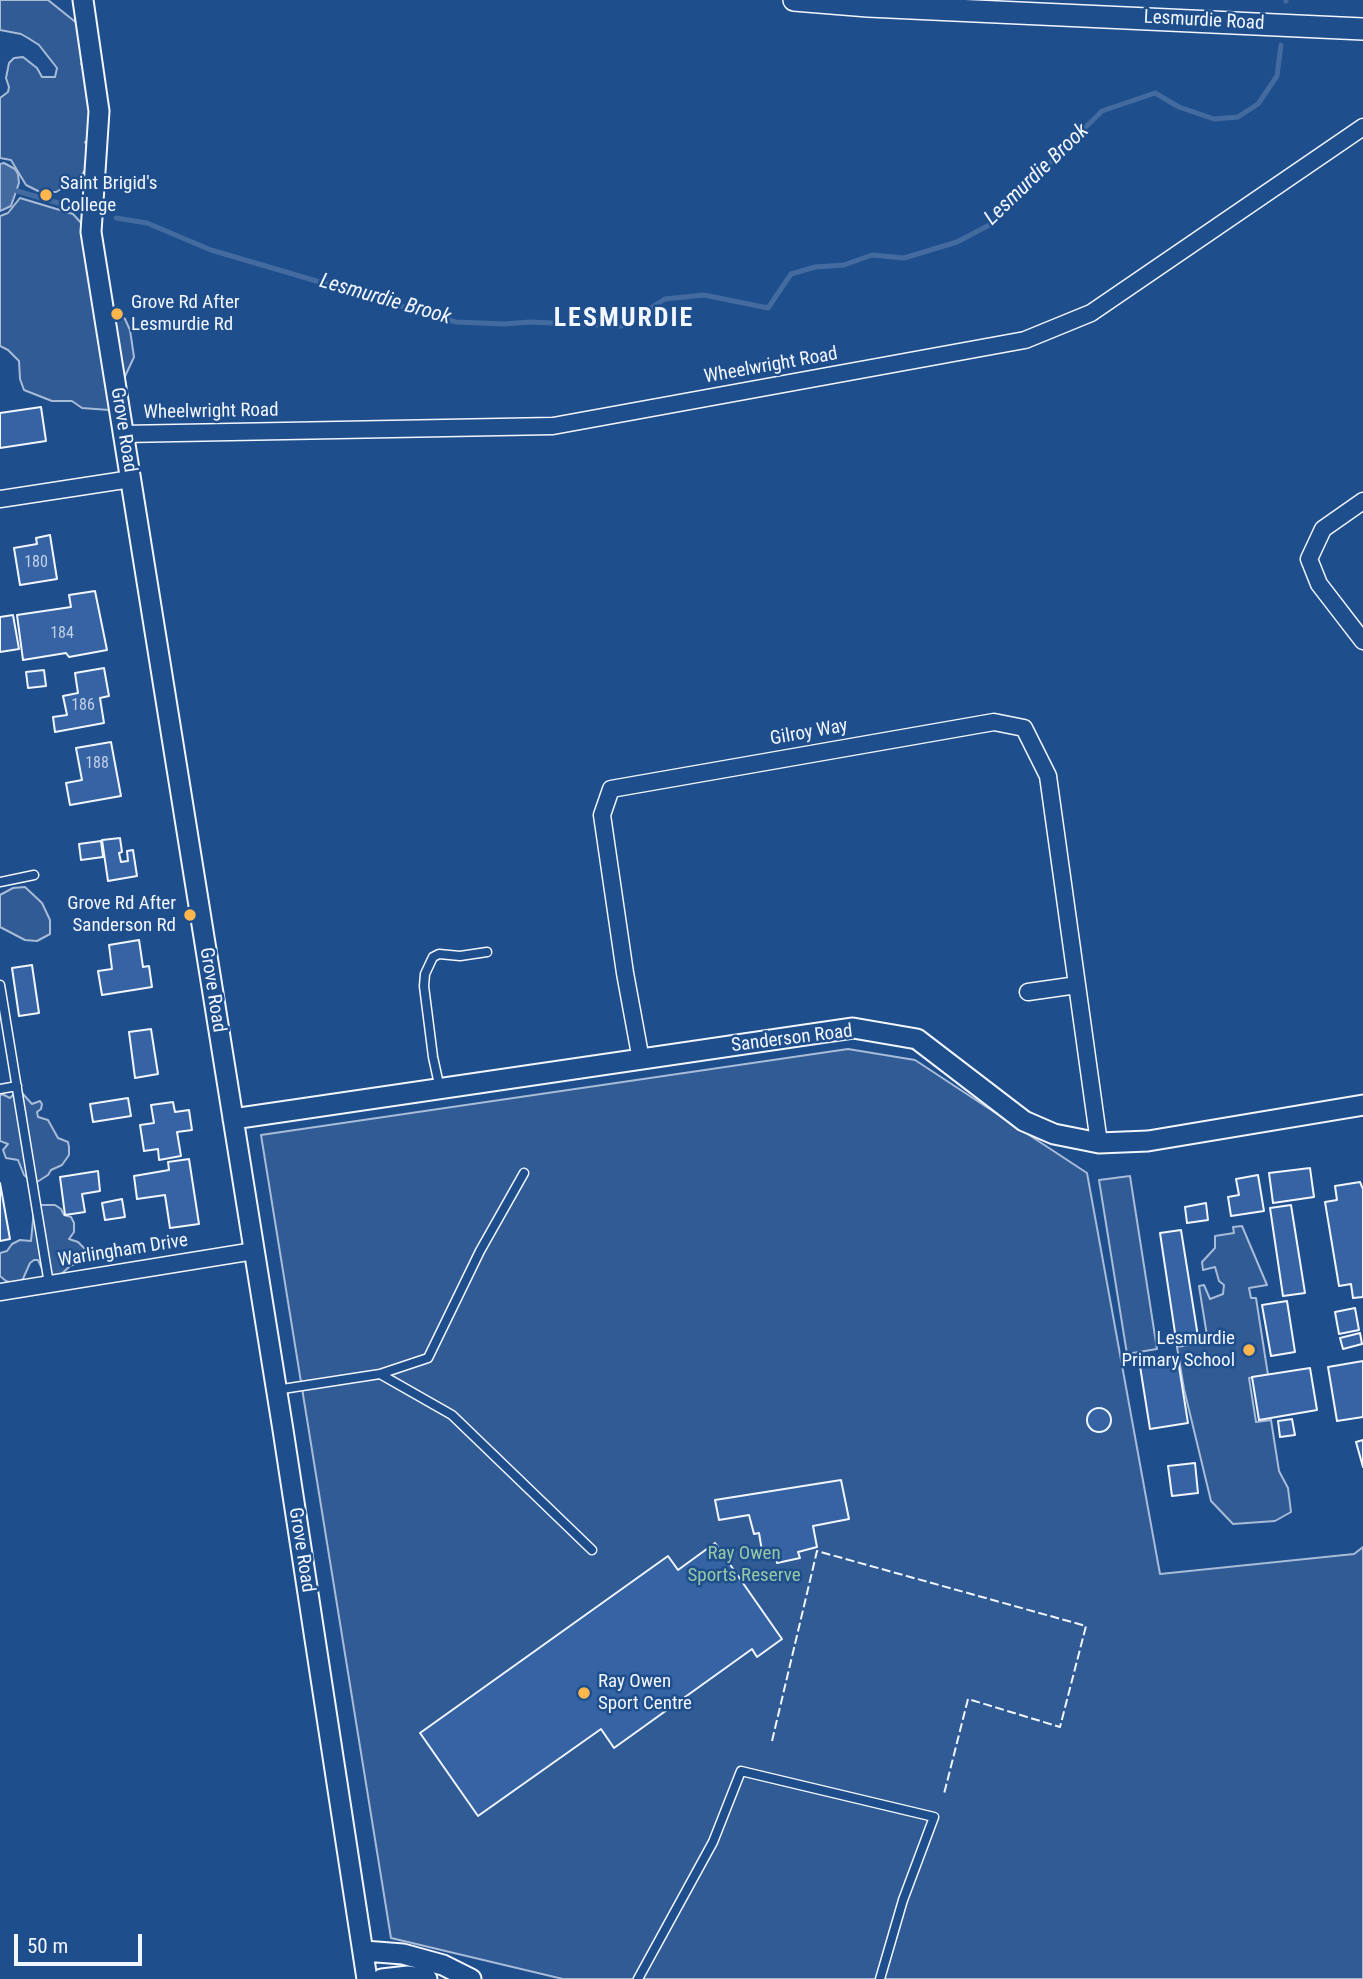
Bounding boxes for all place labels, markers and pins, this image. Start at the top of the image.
place label: Saint Brigid's College [60,173,157,217]
marker: Saint Brigid's College [38,187,54,203]
place label: Grove Rd After Lesmurdie Rd [131,292,240,336]
marker: Grove Rd After Lesmurdie Rd [109,306,125,322]
place label: Grove Rd After Sanderson Rd [67,893,176,937]
marker: Grove Rd After Sanderson Rd [182,907,198,923]
place label: Lesmurdie Primary School [1121,1328,1235,1372]
marker: Lesmurdie Primary School [1241,1342,1257,1358]
place label: Ray Owen Sport Centre [598,1671,692,1715]
marker: Ray Owen Sport Centre [576,1685,592,1701]

